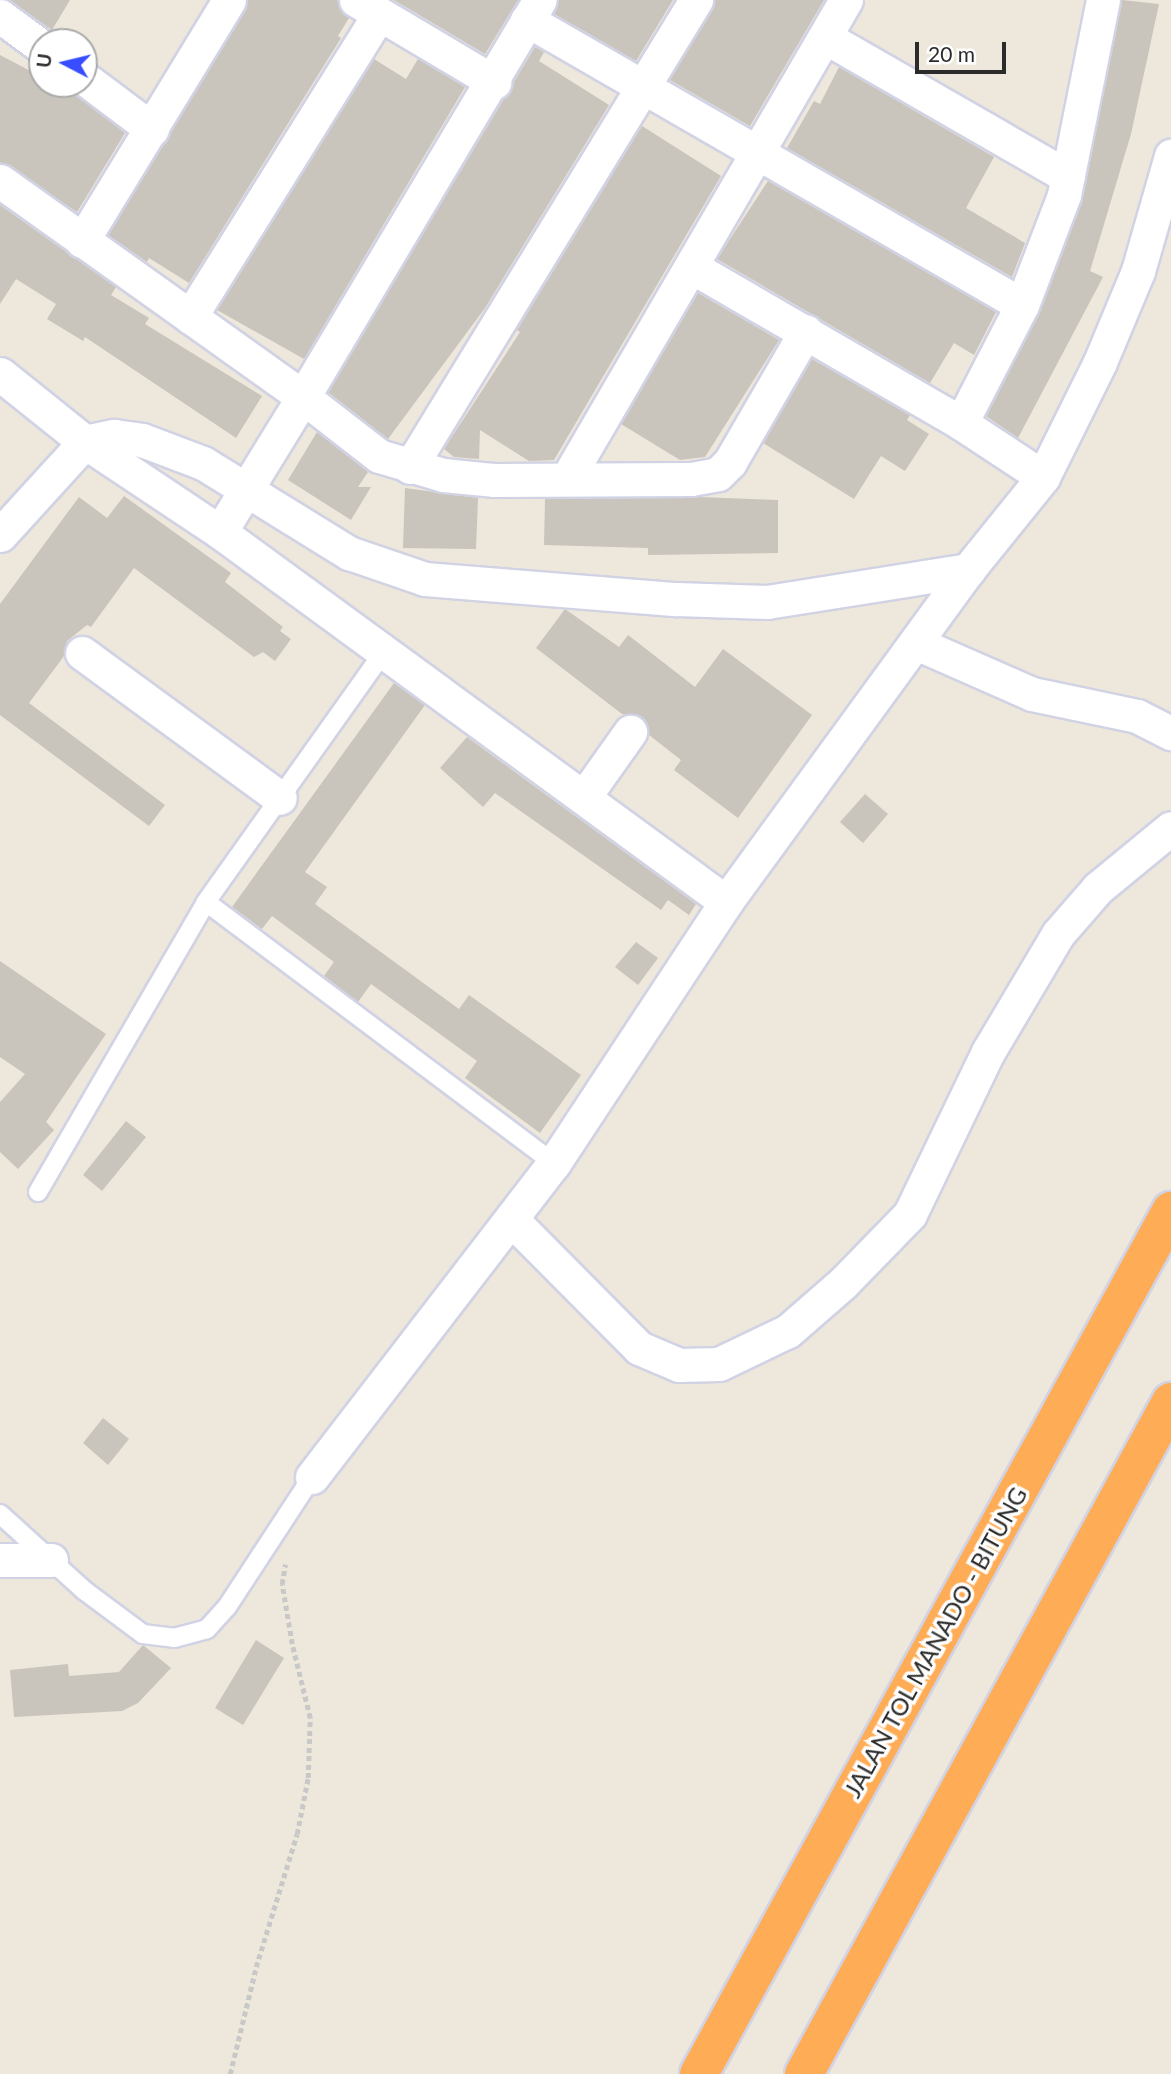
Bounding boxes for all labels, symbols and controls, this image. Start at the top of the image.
north arrow [28,28,98,98]
scale bar [919,28,1010,72]
text: 20 m [928,41,975,66]
text: U [31,52,56,69]
street label: JALAN TOL MANADO - BITUNG [837,1481,1033,1803]

